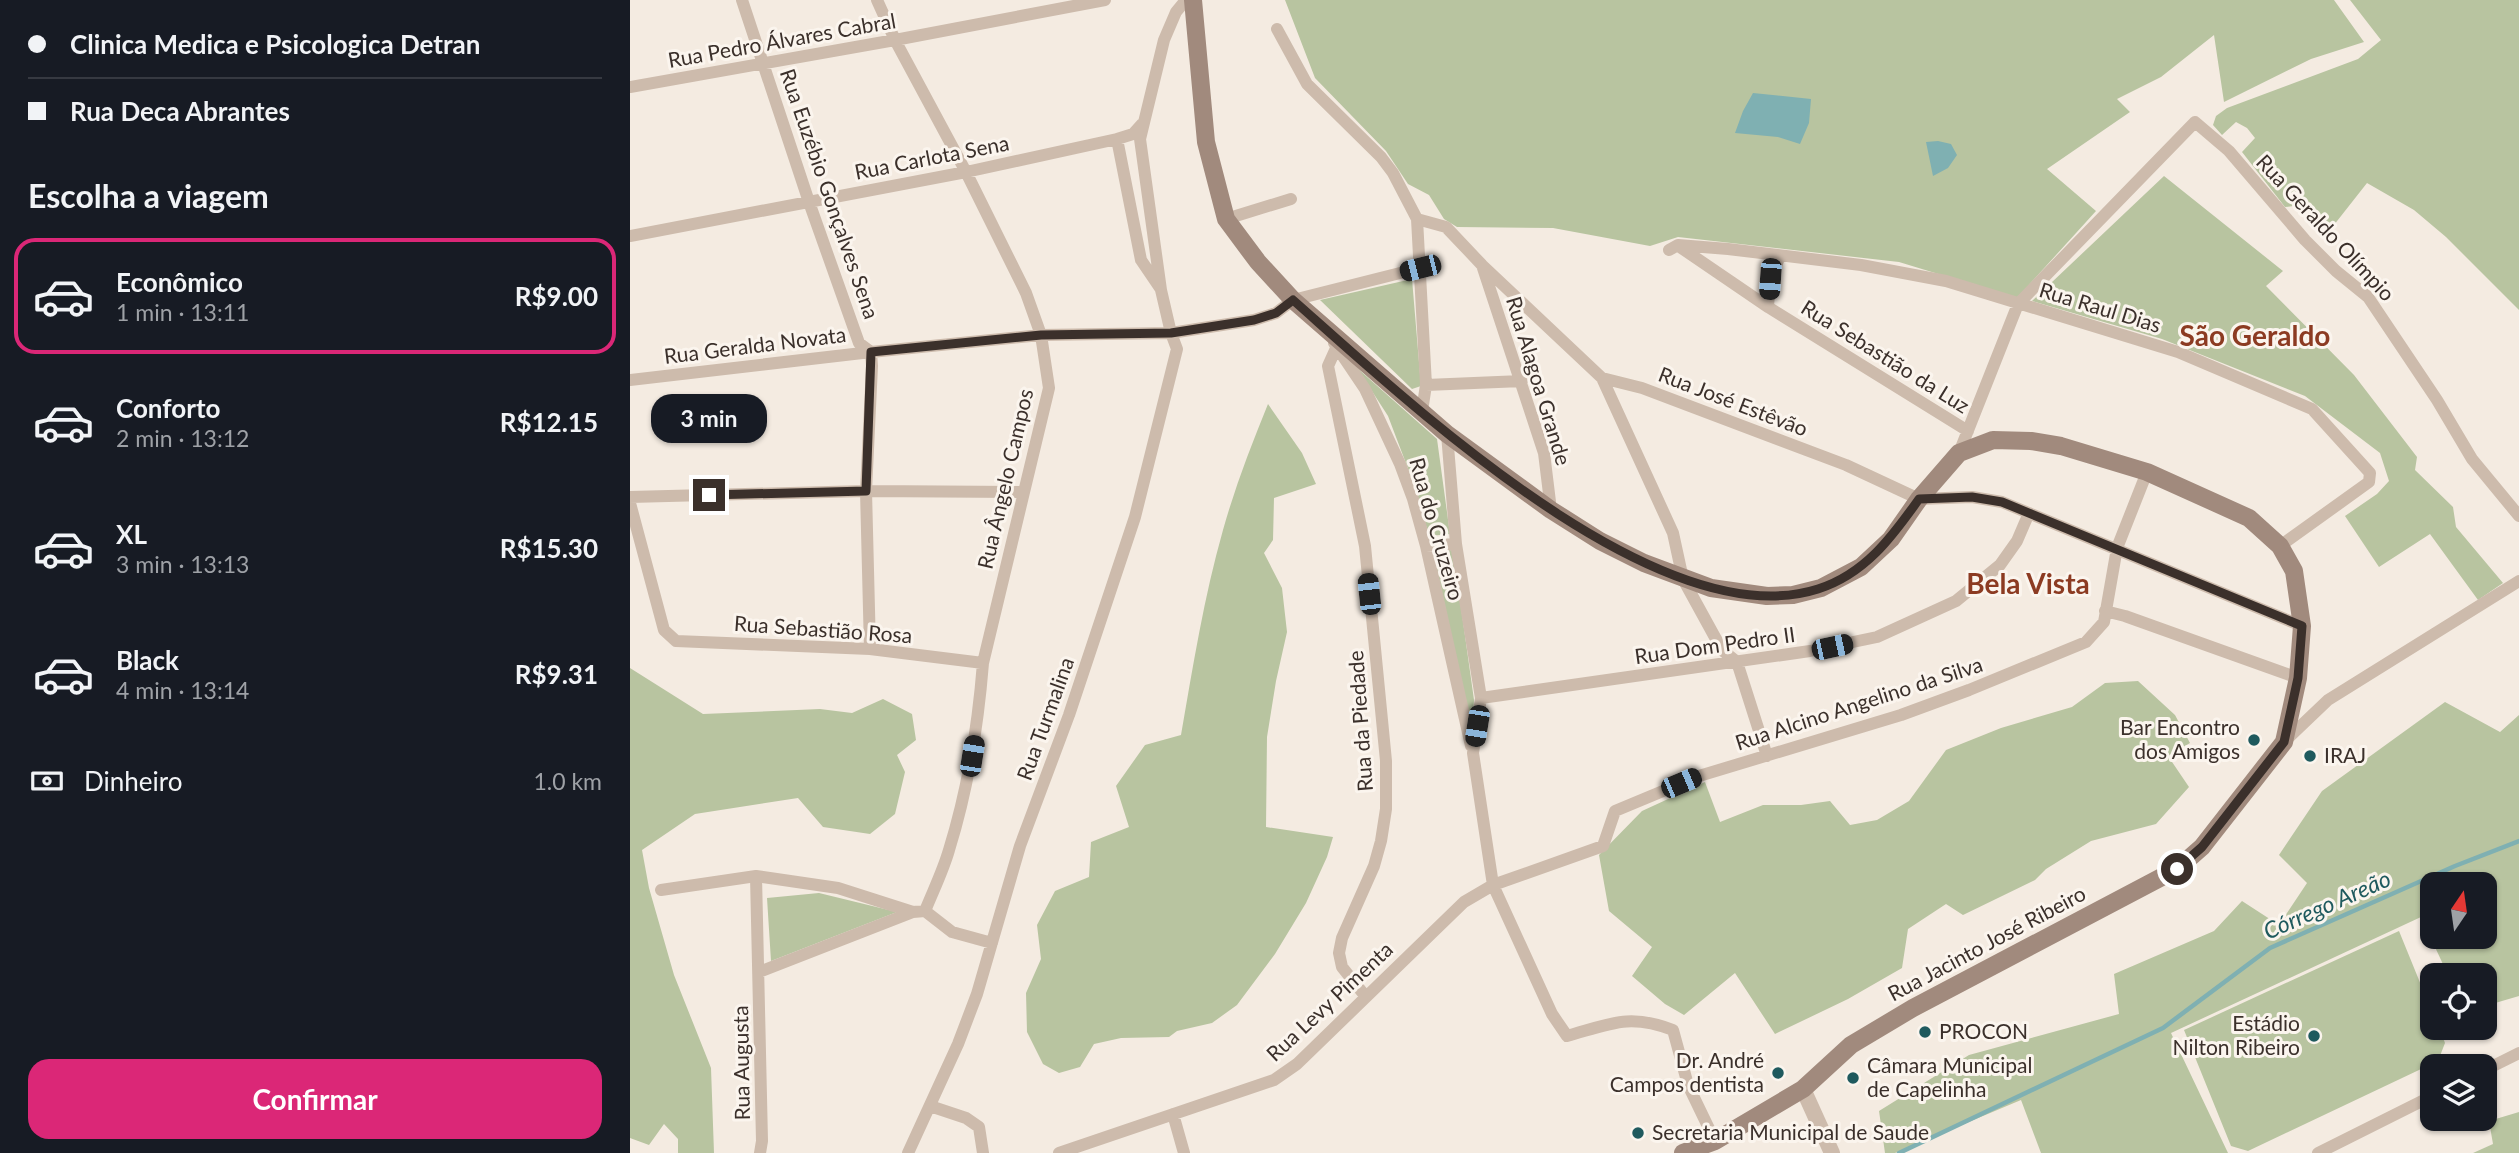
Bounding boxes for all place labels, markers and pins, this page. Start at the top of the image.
place label: Bar Encontro dos Amigos [2120,714,2240,763]
marker: Bar Encontro dos Amigos [2246,732,2262,748]
place label: IRAJ [2324,742,2366,767]
marker: IRAJ [2302,748,2318,764]
place label: Estádio Nilton Ribeiro [2173,1010,2300,1059]
place label: PROCON [1939,1018,2028,1043]
marker: PROCON [1917,1024,1933,1040]
marker: Estádio Nilton Ribeiro [2306,1028,2322,1044]
place label: Dr. André Campos dentista [1610,1047,1764,1096]
place label: Câmara Municipal de Capelinha [1867,1052,2032,1101]
marker: Dr. André Campos dentista [1770,1065,1786,1081]
marker: Câmara Municipal de Capelinha [1845,1070,1861,1086]
place label: Secretaria Municipal de Saude [1652,1119,1929,1144]
marker: Secretaria Municipal de Saude [1630,1125,1646,1141]

